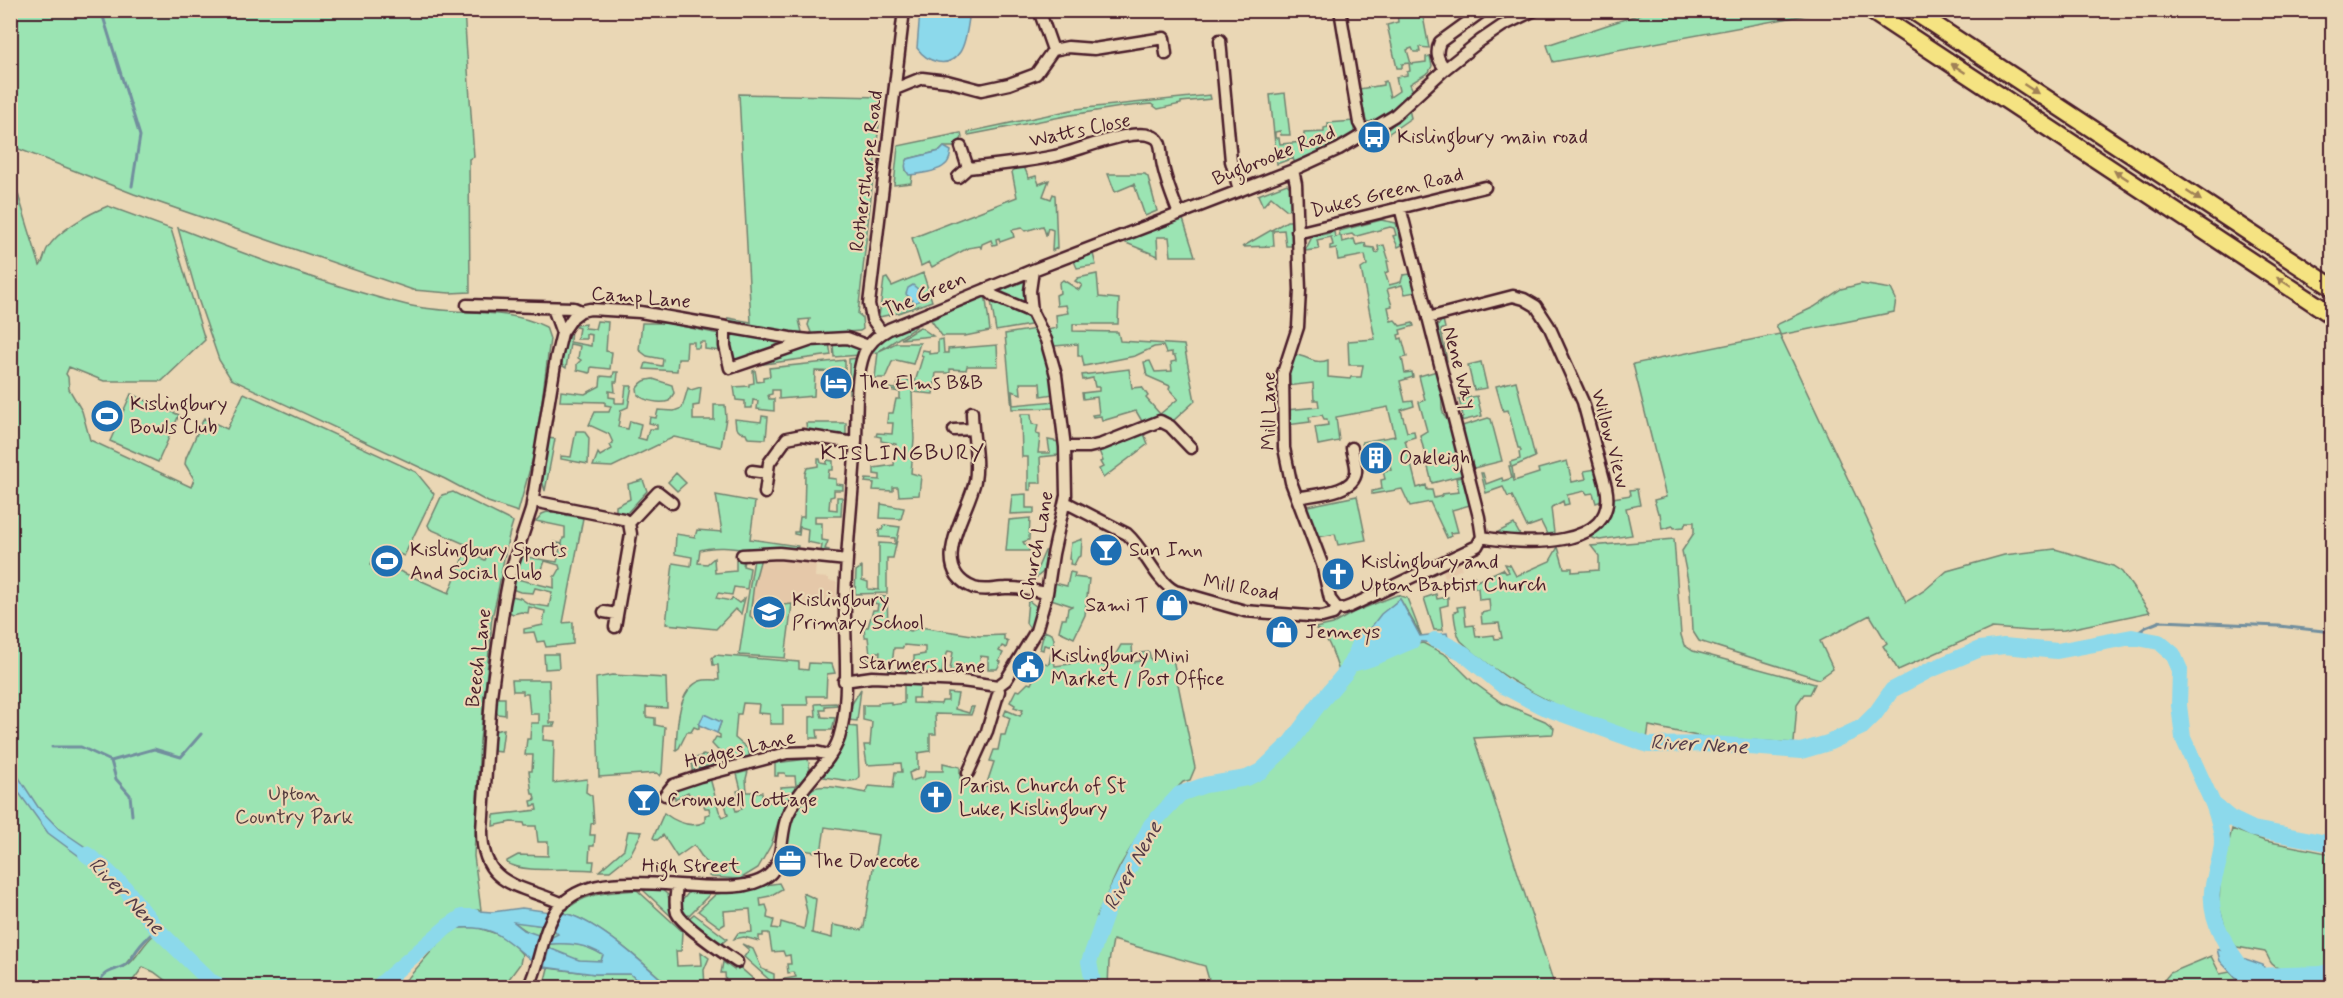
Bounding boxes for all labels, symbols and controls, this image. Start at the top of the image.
one-way arrow [1950,63,1966,74]
one-way arrow [2023,83,2039,94]
street label: Rothersthorpe Road [844,89,890,253]
street label: Watts Close [1027,107,1133,155]
street label: Bugbrooke Road [1208,119,1340,195]
bus stop icon: Kislingbury main road [1356,119,1392,155]
place label: Kislingbury main road [1397,124,1588,153]
street label: Dukes Green Road [1308,161,1466,225]
one-way arrow [2113,170,2129,181]
one-way arrow [2186,190,2202,201]
street label: The Green [879,265,971,325]
one-way arrow [2275,277,2292,288]
street label: Camp Lane [590,280,692,316]
street label: Nene Way [1435,323,1483,413]
hotel icon: The Elms B&B [818,365,854,401]
place label: The Elms B&B [859,370,983,397]
street label: Mill Lane [1256,371,1283,451]
street label: Willow View [1584,386,1636,492]
place label: Kislingbury Bowls Club [130,391,228,441]
sports icon: Kislingbury Bowls Club [89,398,125,434]
district label: KISLINGBURY [820,440,986,468]
building icon: Oakleigh [1358,440,1394,476]
place label: Oakleigh [1399,445,1470,472]
street label: Church Lane [1013,489,1061,603]
bar icon: Sun Inn [1088,532,1124,568]
place label: Kislingbury Sports And Social Club [410,537,567,587]
place label: Sun Inn [1129,537,1203,564]
sports icon: Kislingbury Sports And Social Club [369,543,405,579]
place label: Kislingbury and Upton Baptist Church [1361,549,1547,599]
church icon: Kislingbury and Upton Baptist Church [1320,556,1356,592]
street label: Mill Road [1201,568,1281,608]
place label: Kislingbury Primary School [792,587,924,637]
shop icon: Sami T [1154,587,1190,623]
place label: Sami T [1085,592,1149,619]
school or university icon: Kislingbury Primary School [751,594,787,630]
street label: Beech Lane [460,607,498,709]
shop icon: Jenneys [1264,614,1300,650]
place label: Jenneys [1305,619,1380,646]
place label: Kislingbury Mini Market / Post Office [1051,643,1225,693]
street label: Starmers Lane [858,649,986,681]
public building icon: Kislingbury Mini Market / Post Office [1010,649,1046,685]
street label: Hodges Lane [682,724,798,777]
water label: River Nene [1650,728,1749,762]
place label: Parish Church of St Luke, Kislingbury [959,773,1126,825]
church icon: Parish Church of St Luke, Kislingbury [918,779,954,815]
park label: Upton Country Park [235,781,353,831]
bar icon: Cromwell Cottage [626,782,662,818]
place label: Cromwell Cottage [667,787,817,814]
water label: River Nene [1097,816,1169,915]
office icon: The Dovecote [772,843,808,879]
place label: The Dovecote [813,848,920,875]
water label: River Nene [82,851,170,941]
street label: High Street [642,853,741,882]

